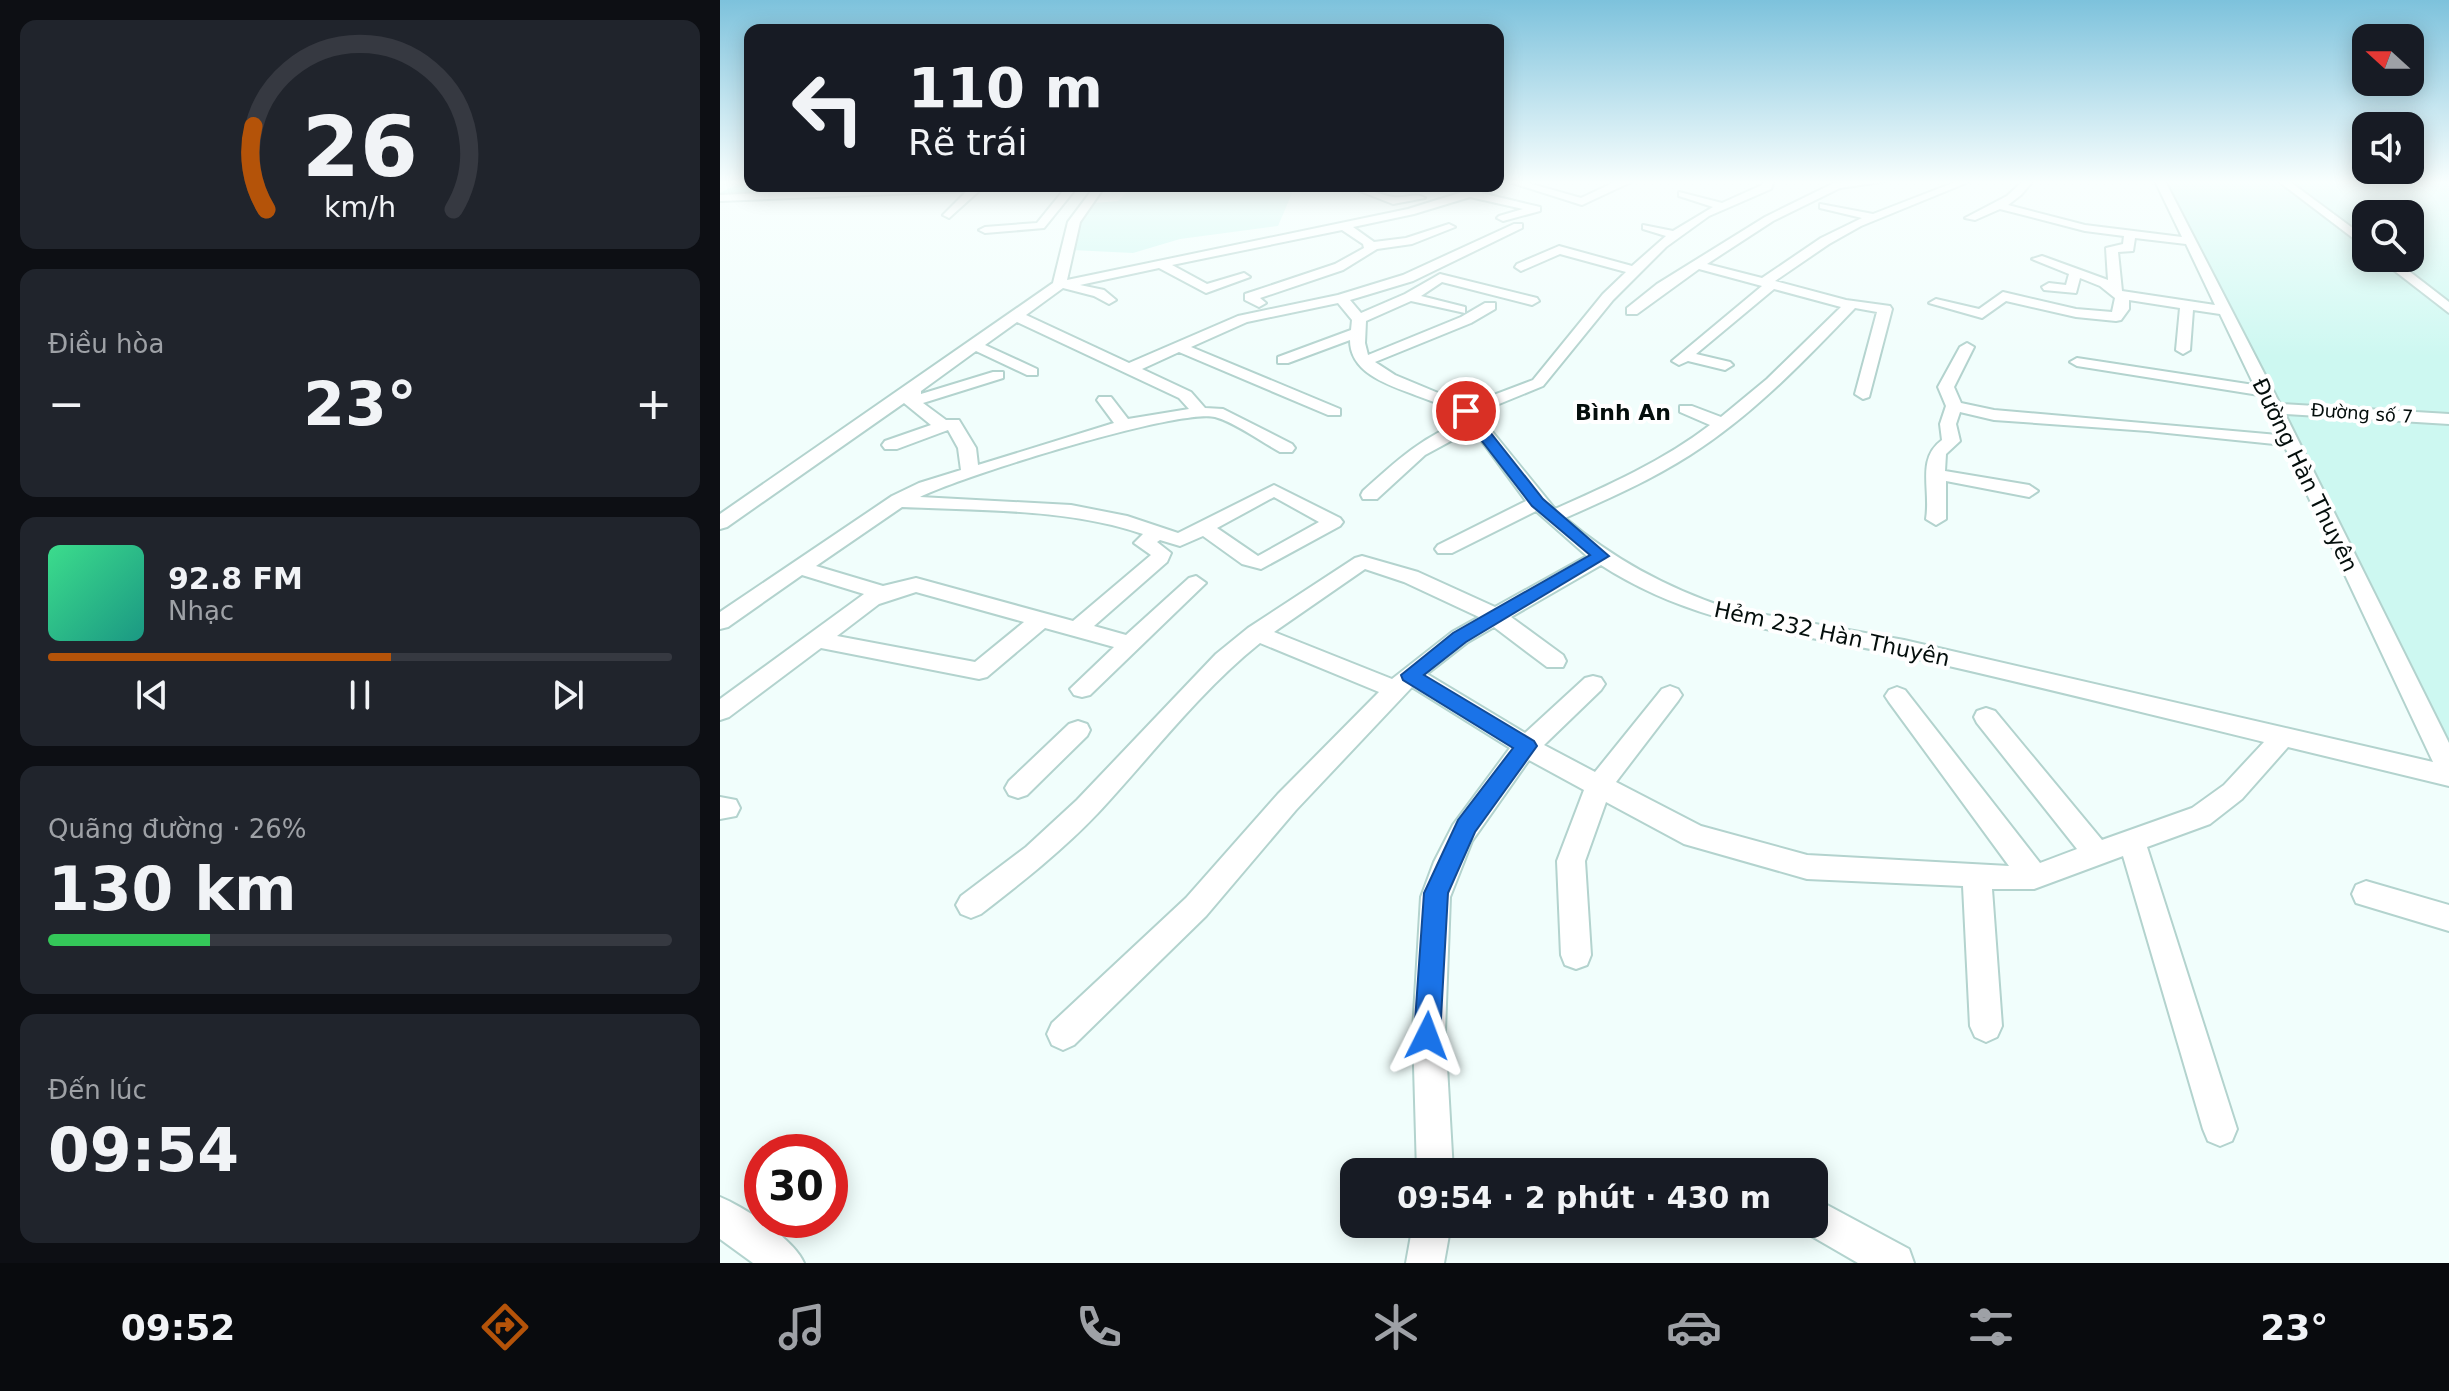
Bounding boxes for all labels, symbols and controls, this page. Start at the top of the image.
north arrow [2352,24,2424,96]
map controls [2352,24,2424,272]
text: 110 m [908,55,1103,120]
icon: left [776,56,880,160]
text: 26 [302,99,418,196]
button: sound [2352,112,2424,184]
text: Rẽ trái [908,122,1028,163]
text: km/h [324,190,396,224]
button: search [2352,200,2424,272]
text: Điều hòa [48,329,164,359]
text: 23° [303,369,417,439]
street label: Đường Hàn Thuyên [2247,374,2363,576]
pin [1432,377,1500,445]
text: − [48,378,85,429]
text: + [635,378,672,429]
icon: arrive [1444,389,1488,433]
street label: Đường số 7 [2310,399,2414,427]
district label: Bình An [1575,400,1671,425]
text: 92.8 FM [168,561,303,596]
text: Nhạc [168,596,234,626]
street label: Hẻm 232 Hàn Thuyên [1712,597,1952,671]
icon: previous [130,673,174,717]
icon: pause [338,673,382,717]
icon: next [546,673,590,717]
text: Quãng đường · 26% [48,814,307,844]
text: 130 km [48,854,297,924]
position arrow [1385,994,1469,1078]
text: Đến lúc [48,1075,147,1105]
text: 09:54 [48,1115,239,1185]
speed limit sign: 30 [744,1134,848,1238]
text: 09:54 · 2 phút · 430 m [1397,1180,1771,1215]
icon: directions [477,1299,533,1355]
icon: music [774,1299,830,1355]
icon: phone [1071,1299,1127,1355]
icon: climate [1368,1299,1424,1355]
icon: car [1666,1299,1722,1355]
icon: filters [1963,1299,2019,1355]
text: 09:52 [121,1307,235,1348]
text: 23° [2260,1307,2328,1348]

